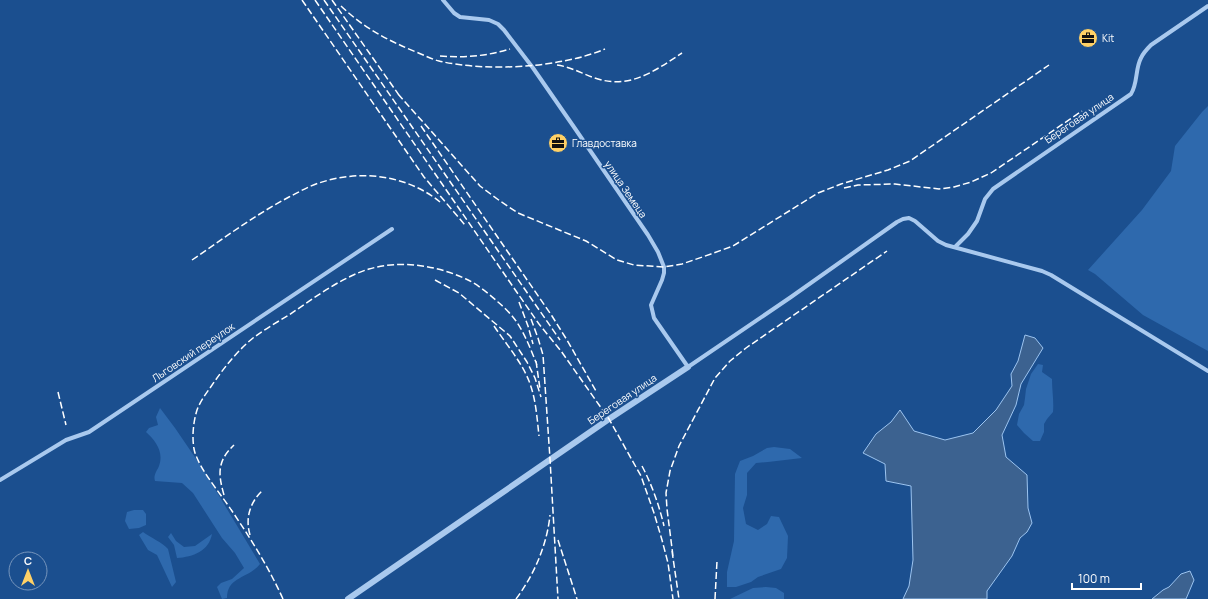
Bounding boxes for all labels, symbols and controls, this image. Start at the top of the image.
office icon: Kit [1077,27,1099,49]
place label: Kit [1102,31,1114,45]
street label: Береговая улица [1042,90,1116,146]
office icon: Главдоставка [547,132,569,154]
place label: Главдоставка [572,136,637,150]
street label: улица Земеца [602,158,650,220]
street label: Льговский переулок [149,319,238,385]
street label: Береговая улица [585,371,659,427]
north arrow [8,551,48,591]
text: С [24,553,32,568]
scale bar [1072,565,1141,591]
text: 100 m [1078,570,1110,587]

